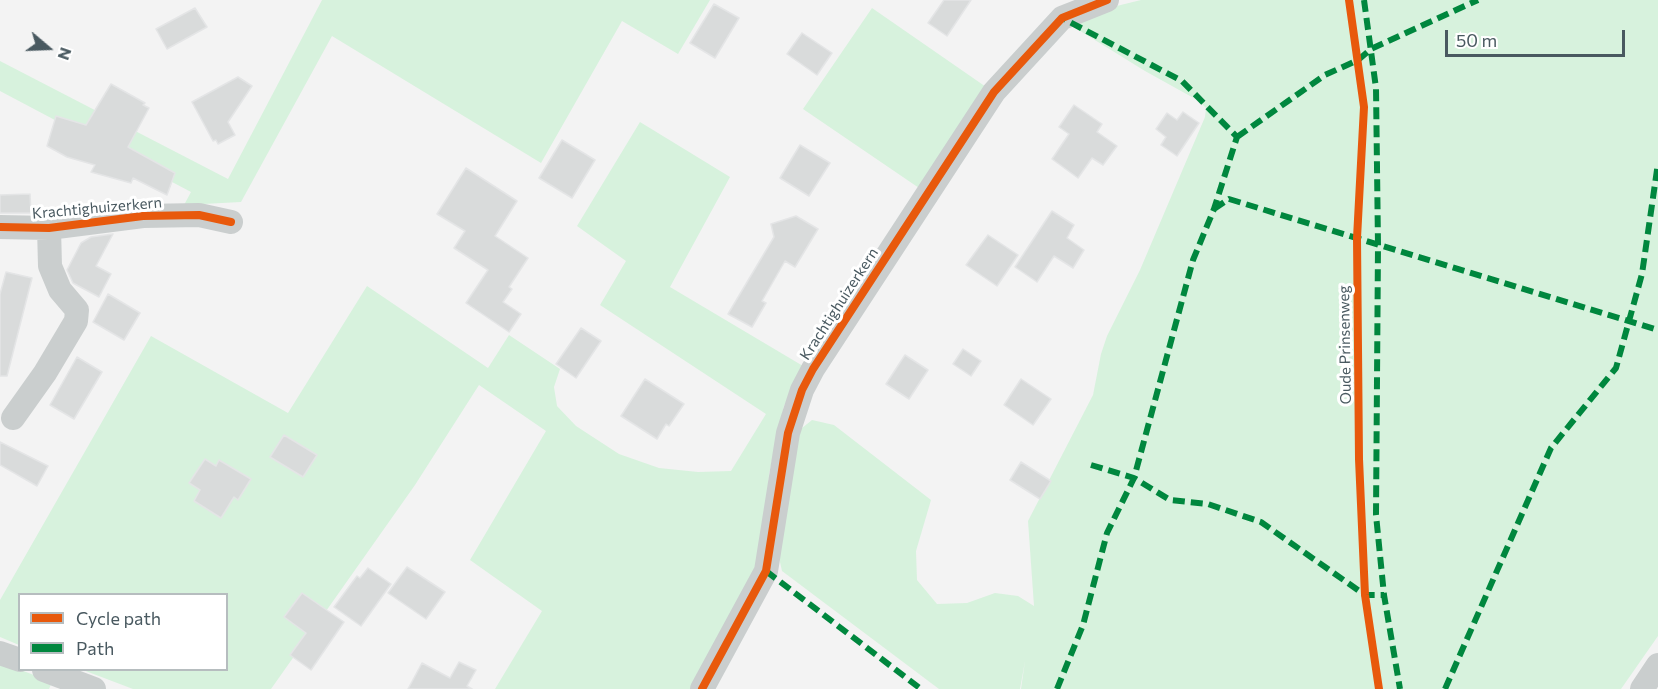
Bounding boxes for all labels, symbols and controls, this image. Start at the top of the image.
north arrow [18,18,78,78]
scale bar [1448,18,1628,56]
text: 50 m [1456,29,1497,51]
text: N [55,45,76,63]
street label: Krachtighuizerkern [31,193,163,223]
street label: Krachtighuizerkern [796,244,882,364]
street label: Oude Prinsenweg [1335,285,1355,405]
legend [18,593,228,671]
text: Cycle path [76,607,161,629]
text: Path [76,637,114,659]

